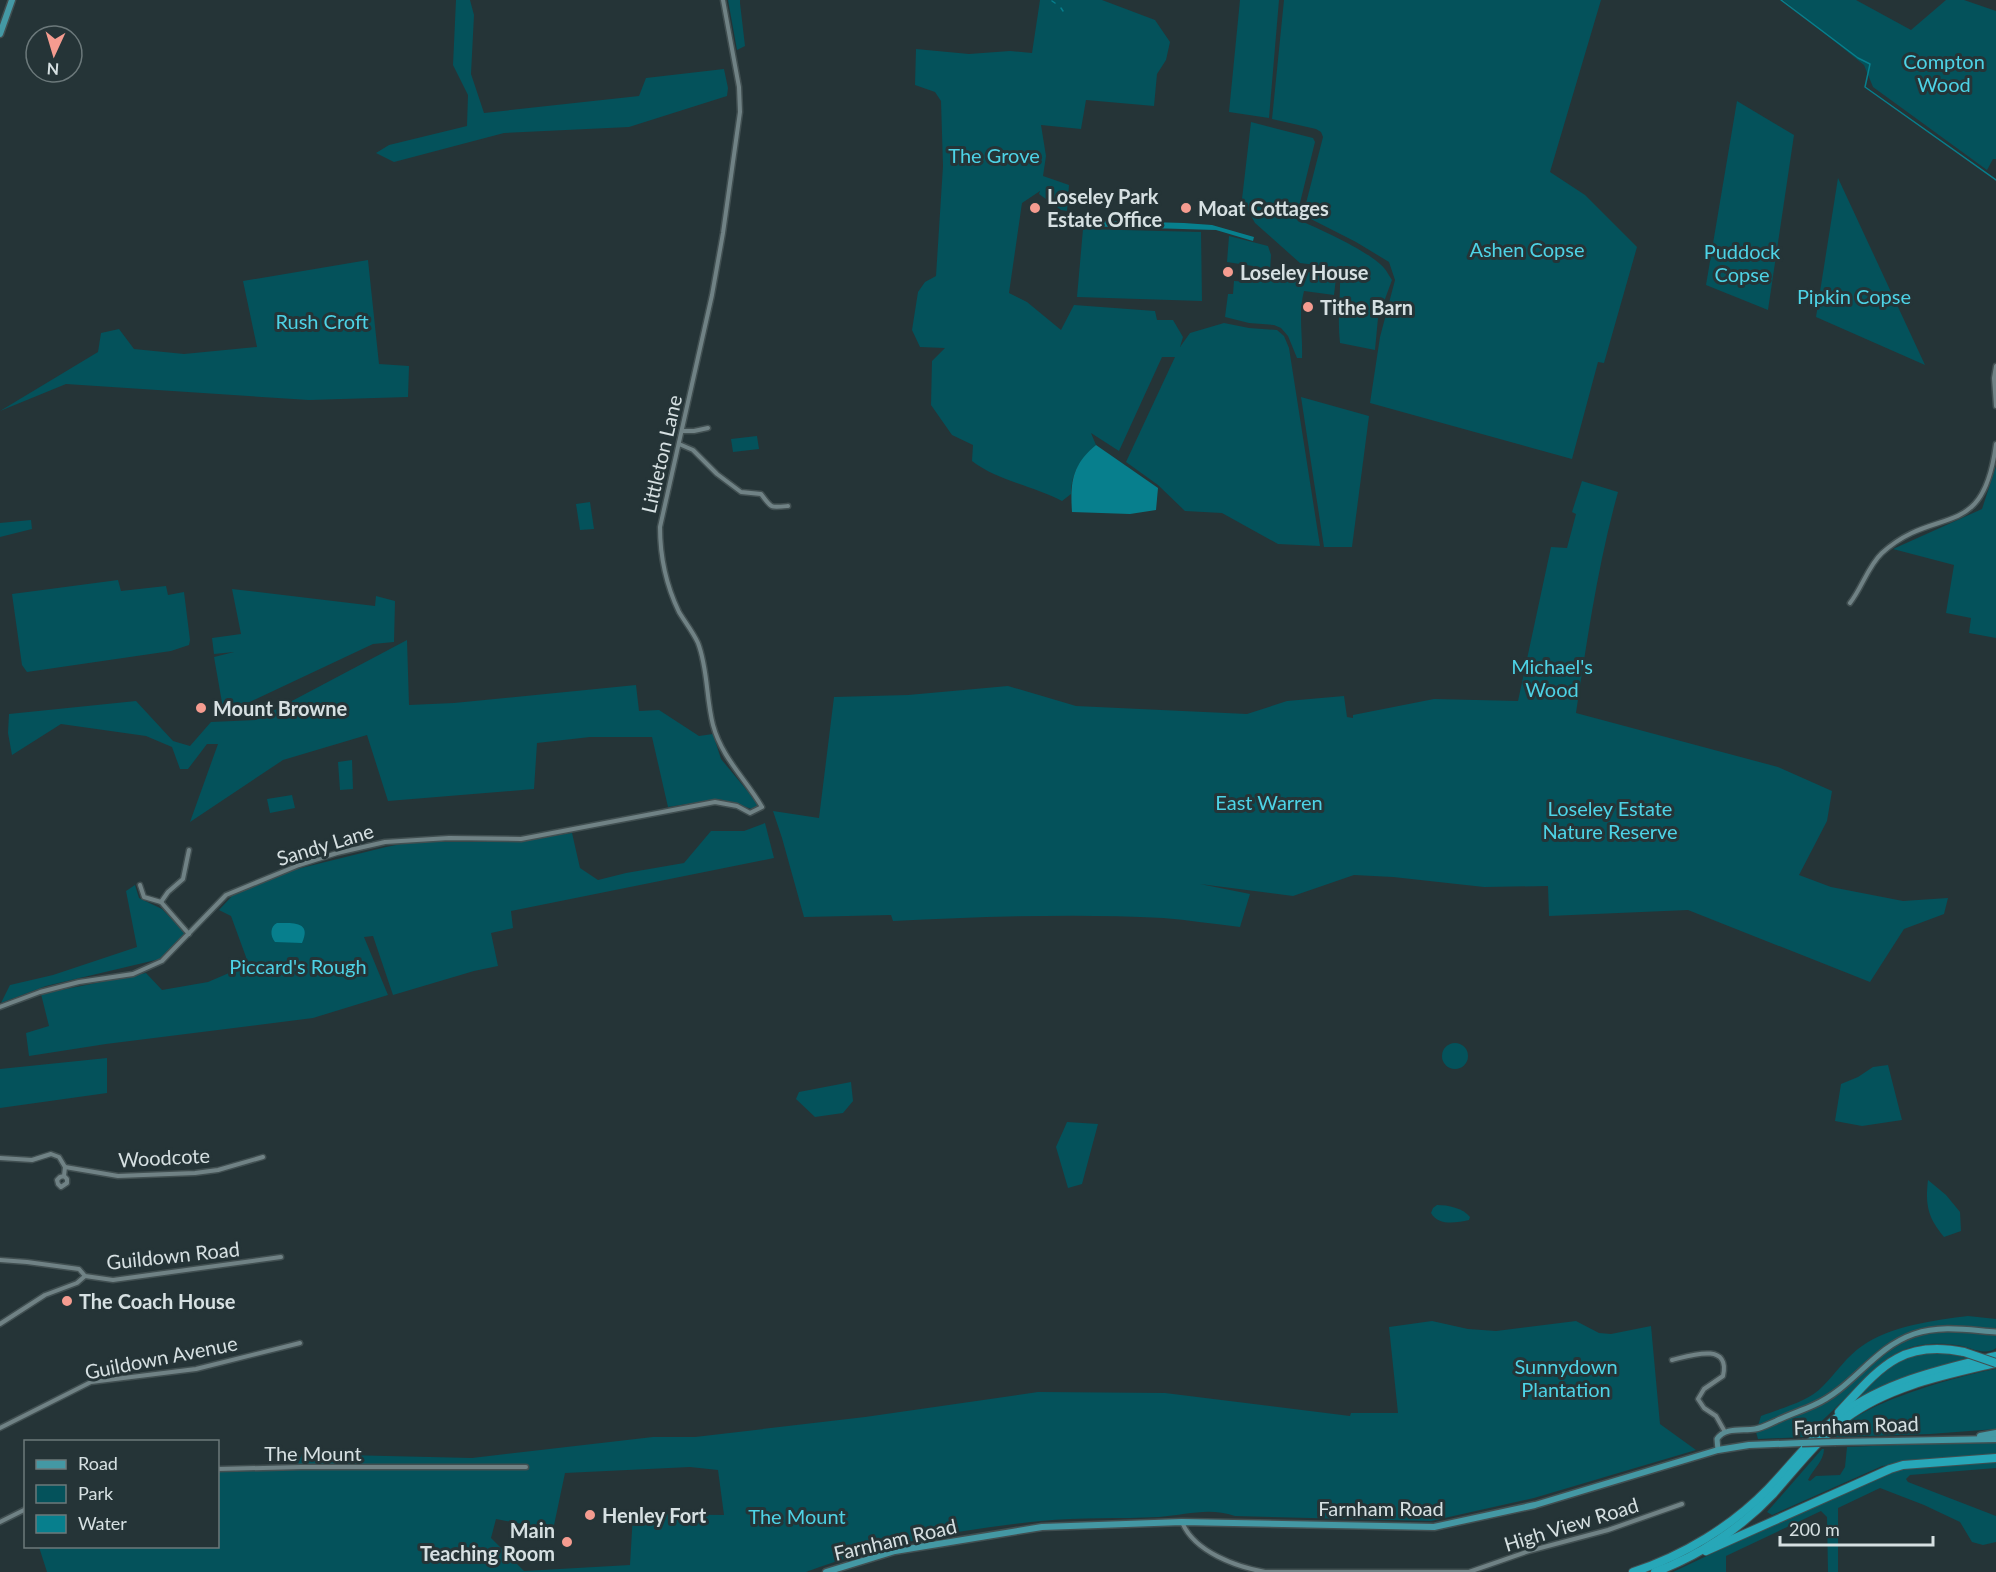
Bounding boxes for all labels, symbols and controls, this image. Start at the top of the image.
north arrow [24,24,84,84]
park label: Compton Wood [1903,49,1985,96]
text: N [46,60,60,79]
park label: The Grove [948,143,1040,167]
place label: Loseley Park Estate Office [1047,184,1162,231]
place label: Moat Cottages [1198,196,1329,220]
marker: Loseley Park Estate Office [1028,201,1042,215]
marker: Moat Cottages [1179,201,1193,215]
park label: Ashen Copse [1469,237,1585,261]
park label: Puddock Copse [1704,239,1781,286]
place label: Loseley House [1240,260,1369,284]
marker: Loseley House [1221,265,1235,279]
park label: Pipkin Copse [1797,284,1911,308]
place label: Tithe Barn [1320,295,1413,319]
marker: Tithe Barn [1301,300,1315,314]
park label: Rush Croft [275,309,369,333]
street label: Littleton Lane [636,393,686,515]
park label: Michael's Wood [1511,654,1593,701]
place label: Mount Browne [213,696,348,720]
marker: Mount Browne [194,701,208,715]
park label: East Warren [1215,790,1323,814]
park label: Loseley Estate Nature Reserve [1542,796,1678,843]
street label: Sandy Lane [274,818,376,870]
park label: Piccard's Rough [229,954,367,978]
street label: Woodcote [118,1143,210,1171]
street label: Guildown Road [105,1236,241,1274]
place label: The Coach House [79,1289,236,1313]
marker: The Coach House [60,1294,74,1308]
street label: Guildown Avenue [83,1330,239,1384]
park label: Sunnydown Plantation [1514,1354,1618,1401]
street label: Farnham Road [1793,1411,1919,1439]
legend [24,1440,219,1548]
street label: The Mount [264,1441,362,1465]
text: Road [78,1452,118,1474]
text: Park [78,1482,114,1504]
street label: High View Road [1501,1492,1641,1556]
street label: Farnham Road [1318,1496,1444,1520]
place label: Henley Fort [602,1503,707,1527]
park label: The Mount [748,1504,846,1528]
marker: Henley Fort [583,1508,597,1522]
scale bar [1780,1509,1933,1547]
text: Water [78,1512,127,1534]
street label: Farnham Road [831,1513,959,1565]
place label: Main Teaching Room [420,1518,555,1565]
text: 200 m [1789,1518,1840,1540]
marker: Main Teaching Room [560,1535,574,1549]

